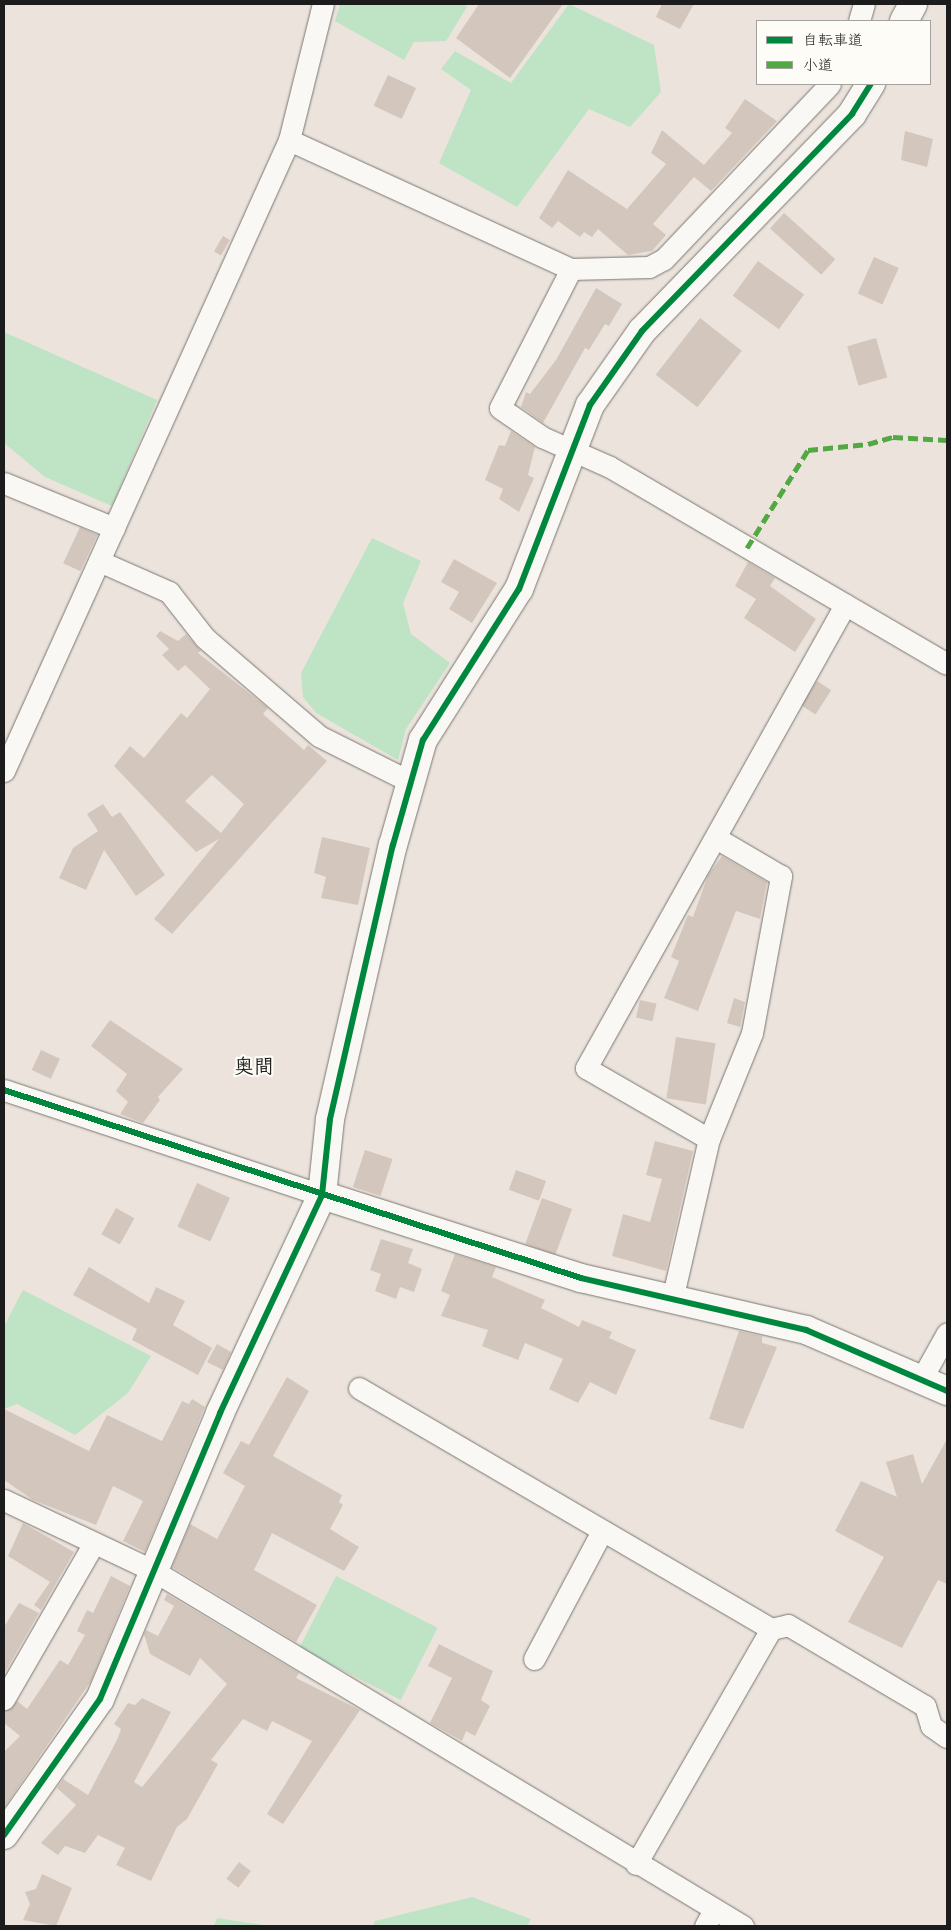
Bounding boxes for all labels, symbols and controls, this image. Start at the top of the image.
legend [756,20,931,85]
text: 自転車道 [803,31,863,51]
text: 小道 [803,56,833,76]
district label: 奥間 [234,1055,274,1079]

